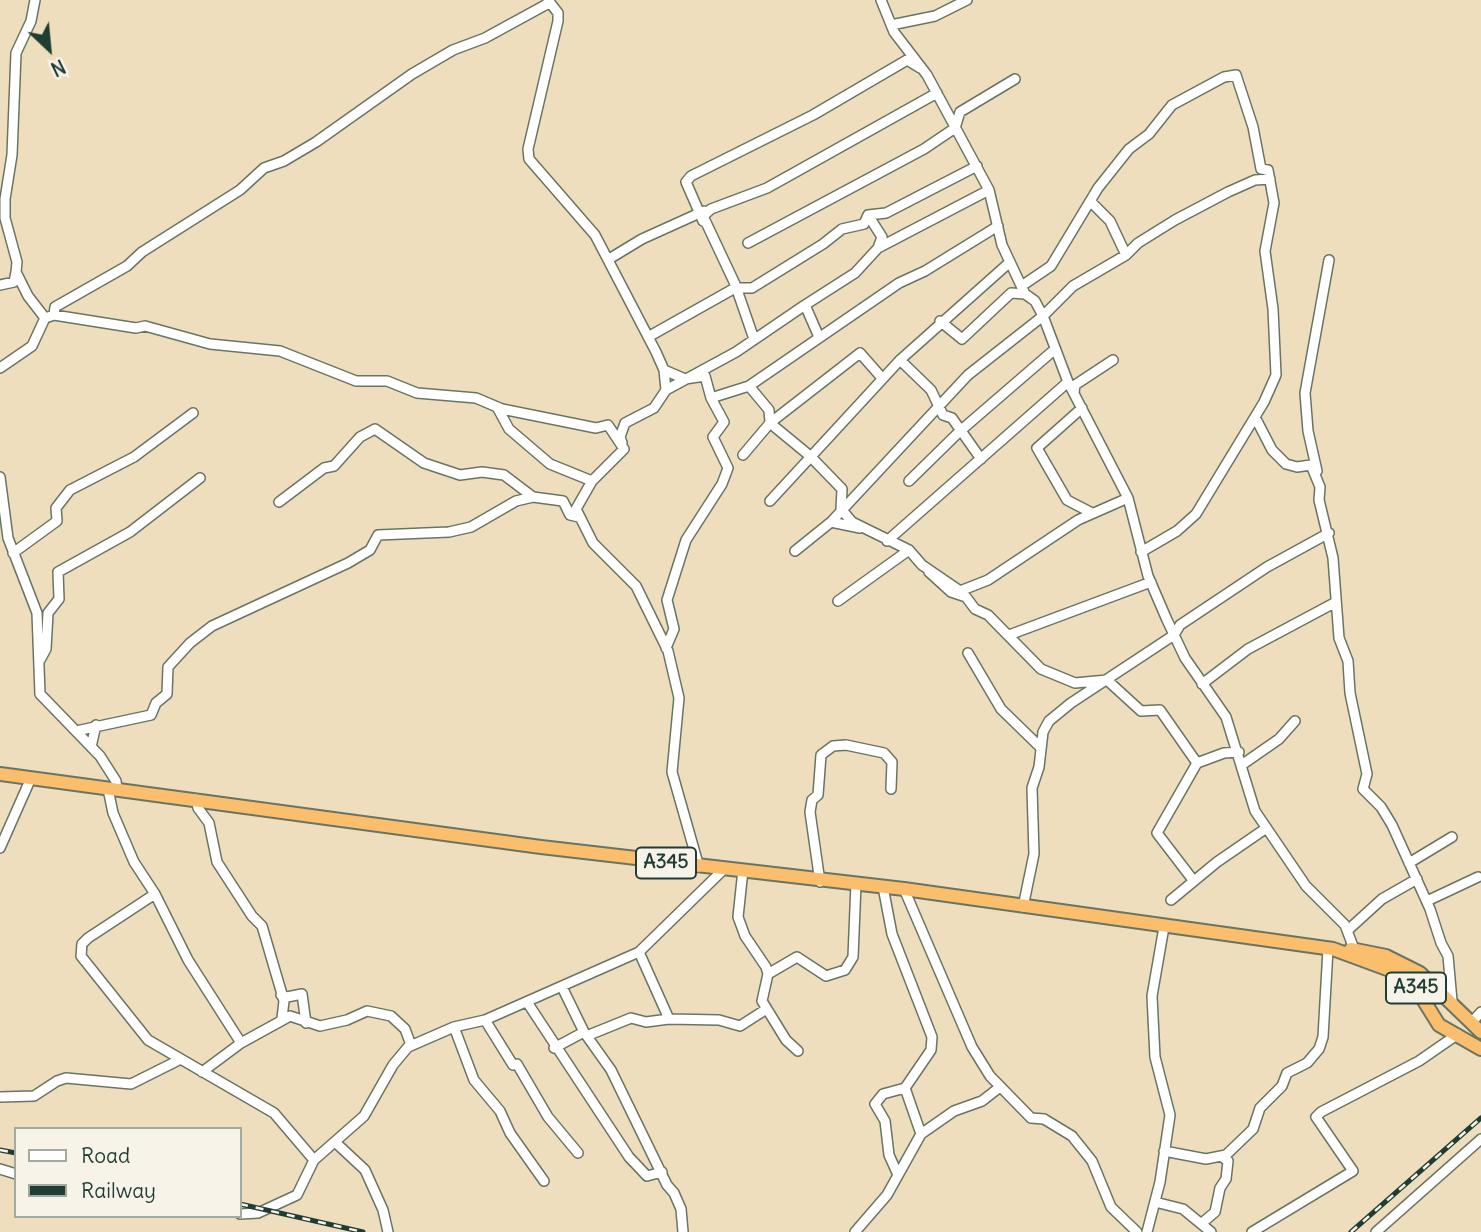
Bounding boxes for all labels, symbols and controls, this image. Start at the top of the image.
north arrow [14,14,84,84]
text: N [47,54,69,82]
road number: A345 [636,848,696,878]
road number: A345 [1386,972,1446,1004]
legend [14,1127,242,1218]
text: Road [81,1142,130,1169]
text: Railway [81,1177,156,1204]

